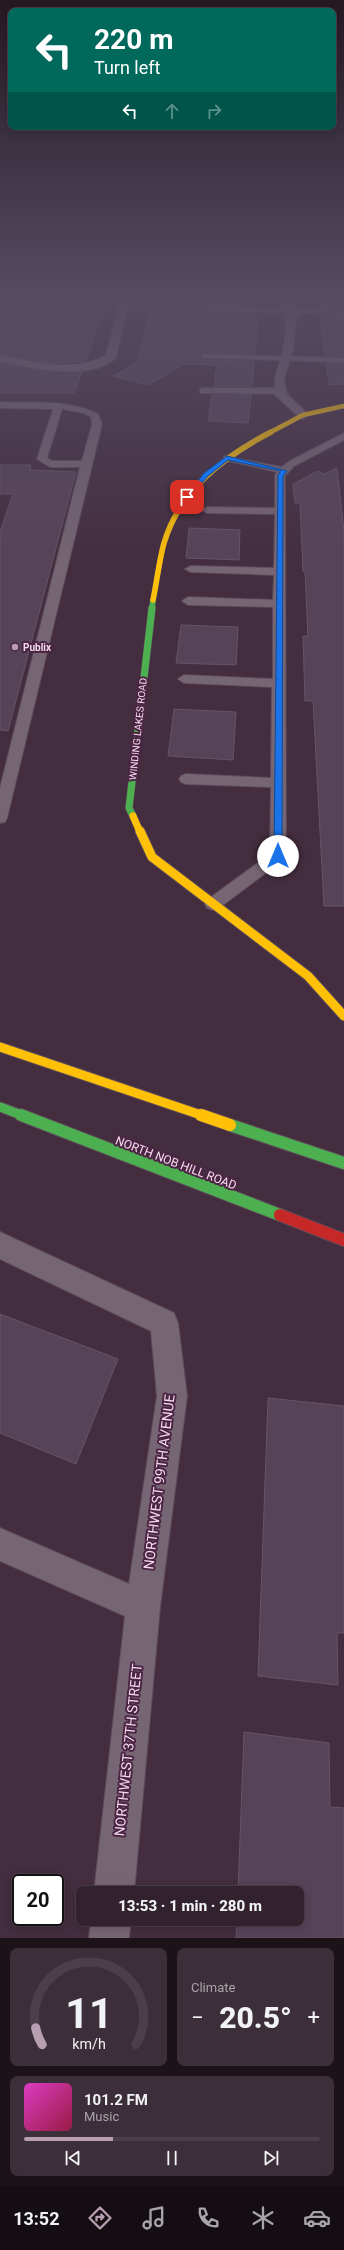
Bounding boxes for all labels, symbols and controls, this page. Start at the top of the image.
text: 220 m [94,23,173,56]
icon: left [28,24,80,76]
text: Turn left [94,57,160,78]
icon: left [119,100,141,122]
icon: ahead [161,100,183,122]
icon: right [203,100,225,122]
pin [170,480,204,514]
icon: arrive [176,486,198,508]
marker: Publix [10,642,20,652]
place label: Publix [23,642,52,653]
street label: WINDING LAKES ROAD [127,677,149,781]
position arrow [257,835,299,877]
street label: NORTH NOB HILL ROAD [113,1133,239,1193]
street label: NORTHWEST 99TH AVENUE [140,1394,178,1570]
street label: NORTHWEST 37TH STREET [111,1662,145,1837]
speed limit sign: 20 [12,1874,64,1926]
text: 13:53 · 1 min · 280 m [118,1897,262,1915]
text: Climate [191,1980,235,1995]
text: 11 [65,1989,112,2038]
text: 20.5° [219,2000,292,2035]
text: − [191,2005,204,2030]
text: + [308,2005,320,2030]
text: km/h [72,2036,105,2052]
text: 101.2 FM [84,2091,148,2109]
text: Music [84,2109,119,2124]
icon: previous [62,2147,84,2169]
icon: pause [161,2147,183,2169]
icon: next [260,2147,282,2169]
icon: directions [86,2204,114,2232]
icon: music [140,2204,168,2232]
icon: phone [194,2204,222,2232]
icon: climate [249,2204,277,2232]
icon: car [303,2204,331,2232]
text: 13:52 [13,2208,60,2229]

